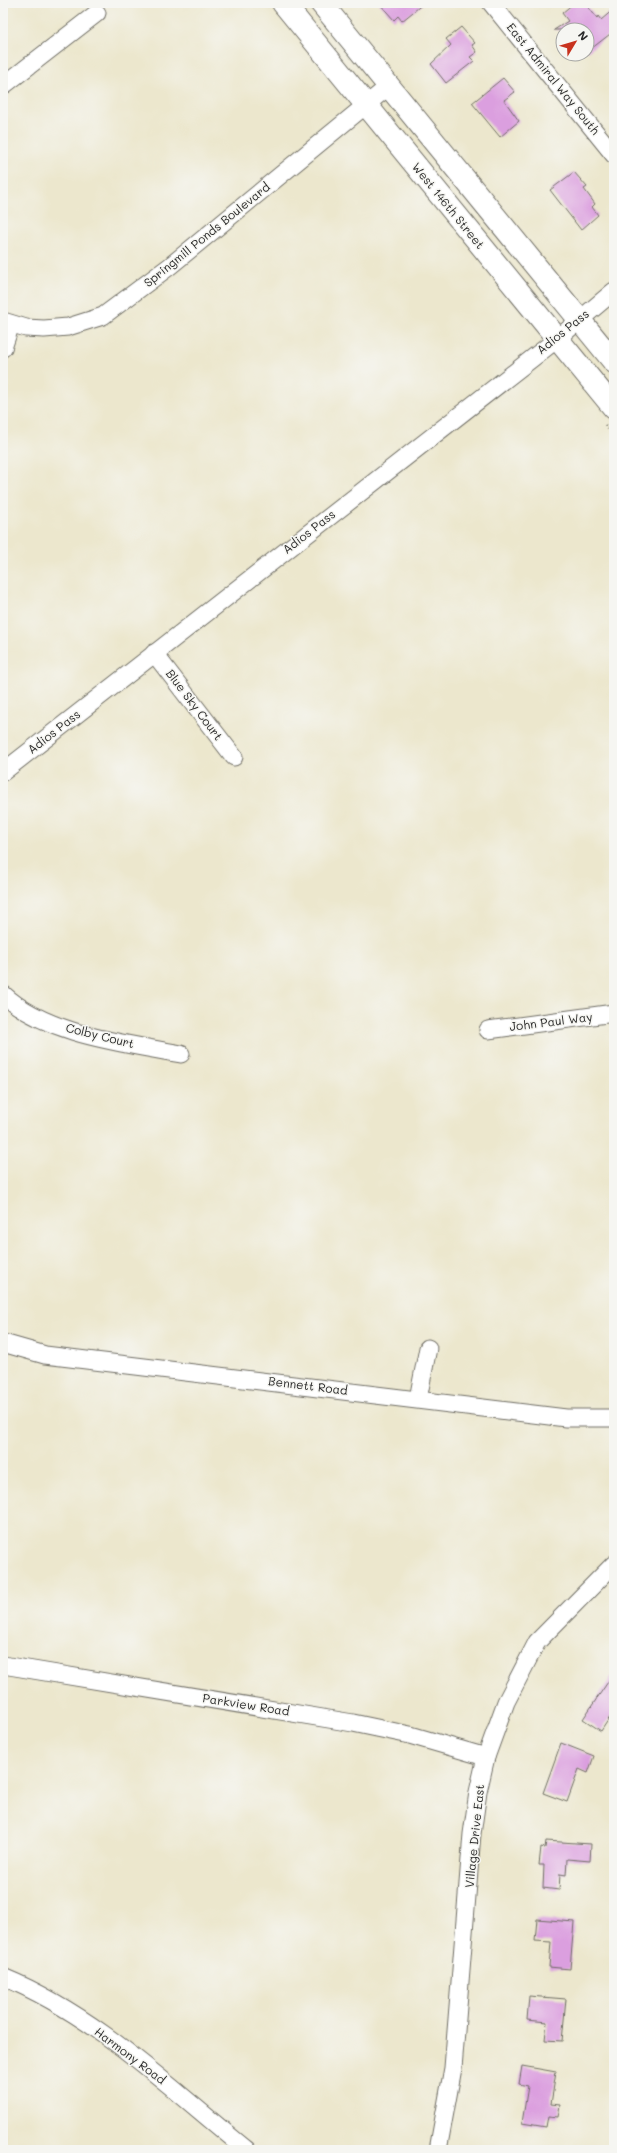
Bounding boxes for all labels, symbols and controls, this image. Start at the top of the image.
street label: East Admiral Way South [504,19,604,138]
north arrow [555,22,595,62]
text: N [575,28,592,43]
street label: West 146th Street [409,159,489,252]
street label: Springmill Ponds Boulevard [140,178,273,290]
street label: Adios Pass [533,305,592,357]
street label: Adios Pass [279,505,338,557]
street label: Blue Sky Court [163,666,227,743]
street label: Adios Pass [24,705,83,757]
street label: John Paul Way [508,1008,593,1034]
street label: Colby Court [64,1019,136,1051]
street label: Bennett Road [267,1372,349,1398]
street label: Parkview Road [202,1689,291,1719]
street label: Village Drive East [461,1783,487,1889]
street label: Harmony Road [92,2023,170,2088]

